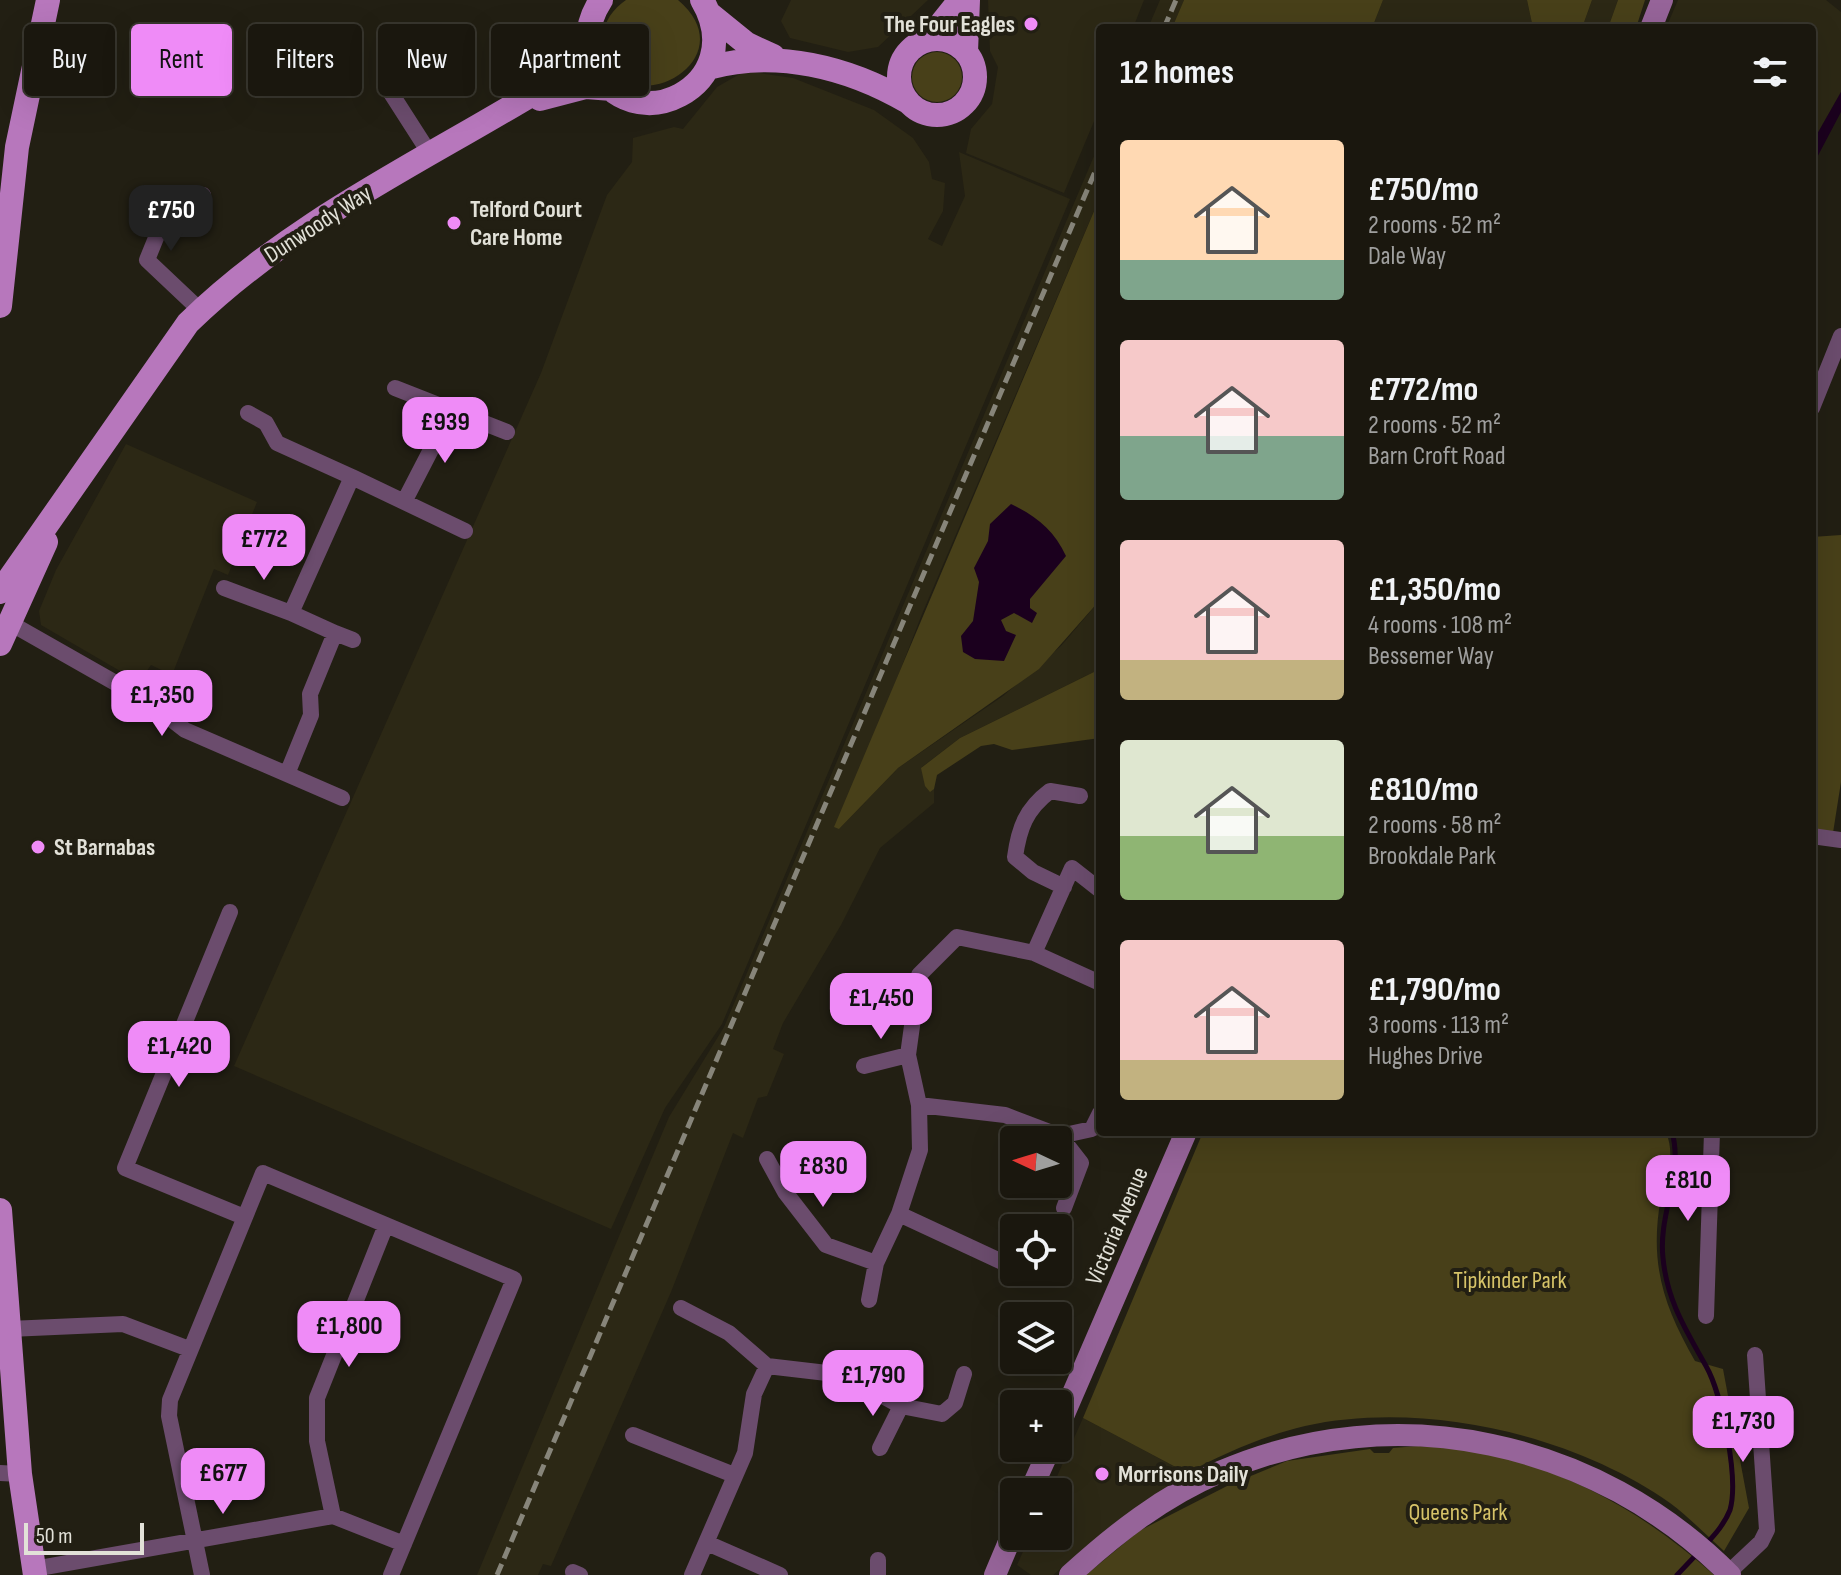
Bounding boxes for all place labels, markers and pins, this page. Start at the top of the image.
place label: The Four Eagles [884,10,1015,39]
marker: The Four Eagles [1022,15,1040,33]
pin: £750 [124,185,218,253]
place label: Telford Court Care Home [470,195,582,252]
marker: Telford Court Care Home [445,214,463,232]
pin: £939 [398,397,492,465]
pin: £772 [217,514,311,582]
pin: £1,350 [97,670,227,738]
place label: St Barnabas [54,833,155,862]
marker: St Barnabas [29,838,47,856]
pin: £1,450 [816,973,946,1041]
pin: £1,420 [114,1021,244,1089]
pin: £830 [776,1141,870,1209]
pin: £810 [1641,1155,1735,1223]
pin: £1,800 [284,1301,414,1369]
pin: £1,790 [808,1350,938,1418]
pin: £1,730 [1678,1396,1808,1464]
pin: £677 [176,1448,270,1516]
place label: Morrisons Daily [1118,1460,1249,1489]
marker: Morrisons Daily [1093,1465,1111,1483]

